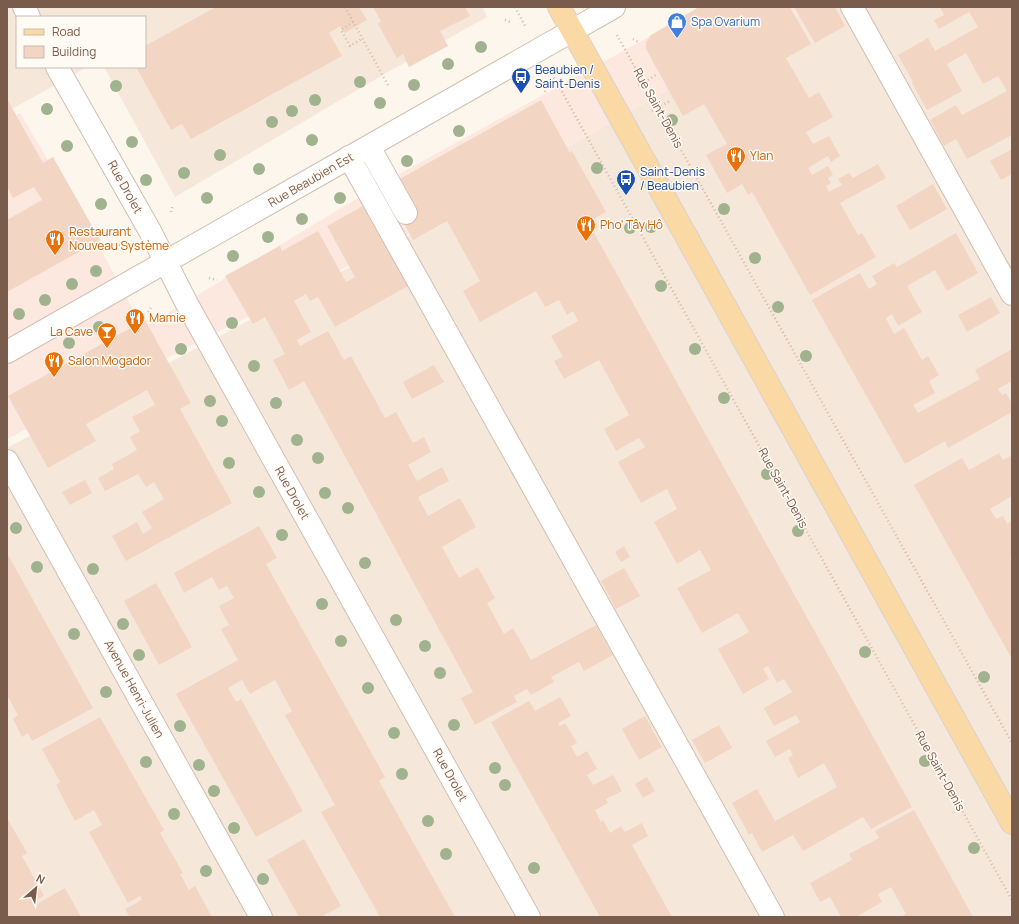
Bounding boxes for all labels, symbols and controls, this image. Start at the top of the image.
shop icon: Spa Ovarium [666,11,688,39]
place label: Spa Ovarium [691,13,760,30]
legend [16,16,146,68]
text: Road [52,23,80,40]
text: Building [52,43,96,60]
place label: Beaubien / Saint-Denis [535,61,600,92]
street label: Rue Saint-Denis [629,65,687,151]
bus stop icon: Beaubien / Saint-Denis [510,66,532,94]
restaurant icon: Ylan [725,145,747,173]
place label: Ylan [750,147,773,164]
street label: Rue Beaubien Est [265,148,357,211]
street label: Rue Drolet [104,157,147,216]
place label: Saint-Denis / Beaubien [640,163,705,194]
bus stop icon: Saint-Denis / Beaubien [615,168,637,196]
restaurant icon: Pho' Tây Hô [575,214,597,242]
place label: Pho' Tây Hô [600,216,663,233]
place label: Restaurant Nouveau Système [69,223,169,254]
restaurant icon: Restaurant Nouveau Système [44,228,66,256]
restaurant icon: Mamie [124,307,146,335]
place label: Mamie [149,309,186,326]
bar icon: La Cave [96,321,118,349]
place label: La Cave [50,323,93,340]
restaurant icon: Salon Mogador [43,350,65,378]
place label: Salon Mogador [68,352,152,369]
street label: Rue Saint-Denis [754,445,812,531]
street label: Rue Drolet [271,463,314,522]
street label: Avenue Henri-Julien [100,637,168,741]
street label: Rue Saint-Denis [911,728,969,814]
street label: Rue Drolet [429,745,472,804]
north arrow [16,868,56,908]
text: N [34,870,48,887]

